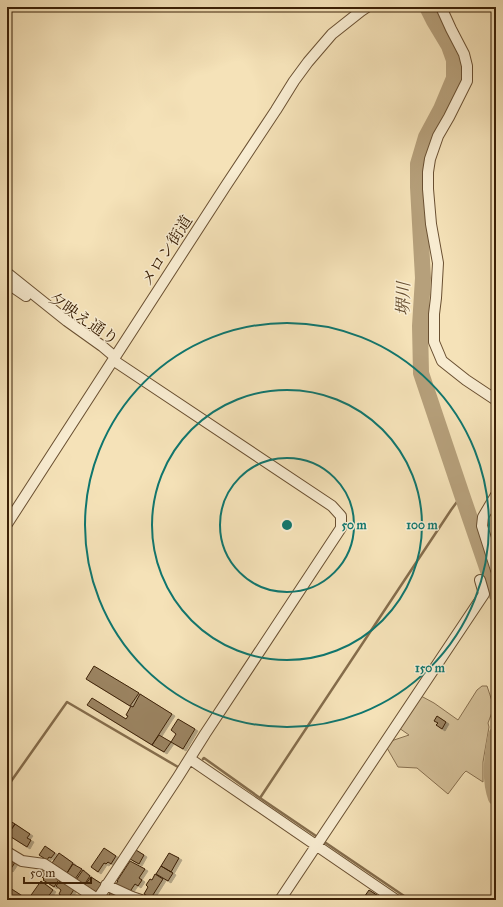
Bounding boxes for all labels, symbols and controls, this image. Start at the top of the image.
street label: メロン街道 [137,212,196,289]
water label: 堺川 [393,280,414,316]
street label: 夕映え通り [45,288,122,349]
centre of rings [280,518,294,532]
text: 50 m [341,518,368,532]
text: 100 m [406,518,439,532]
text: 150 m [415,661,446,675]
scale bar [24,859,91,885]
text: 50 m [30,866,55,880]

